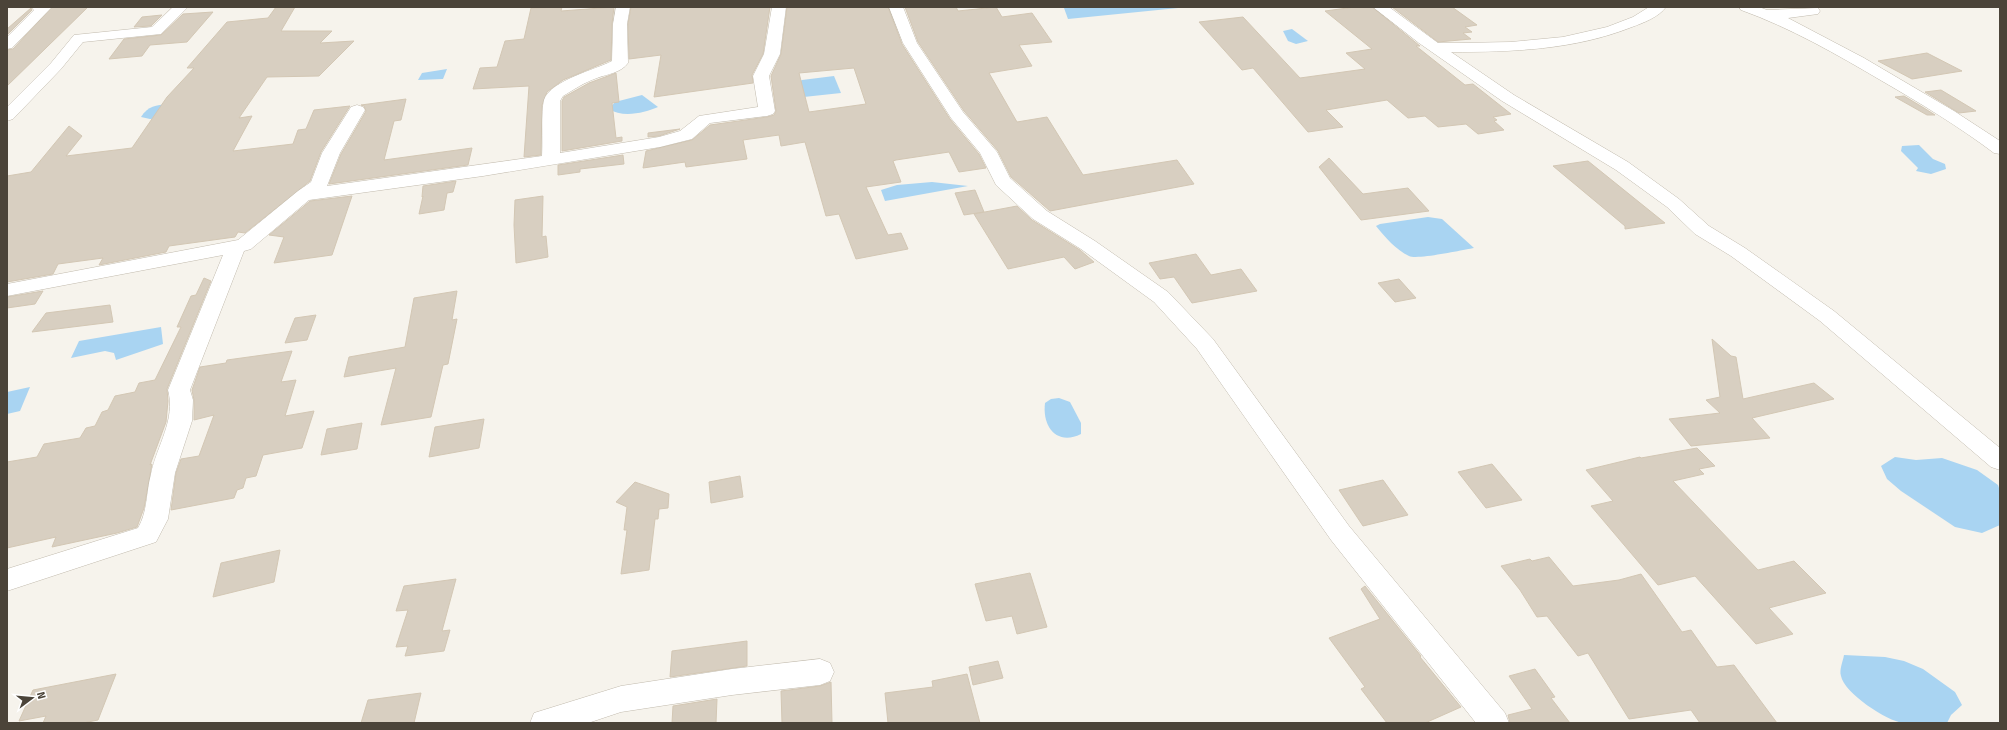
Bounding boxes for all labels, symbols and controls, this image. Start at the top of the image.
north arrow [12,678,52,718]
text: N [34,690,48,700]

